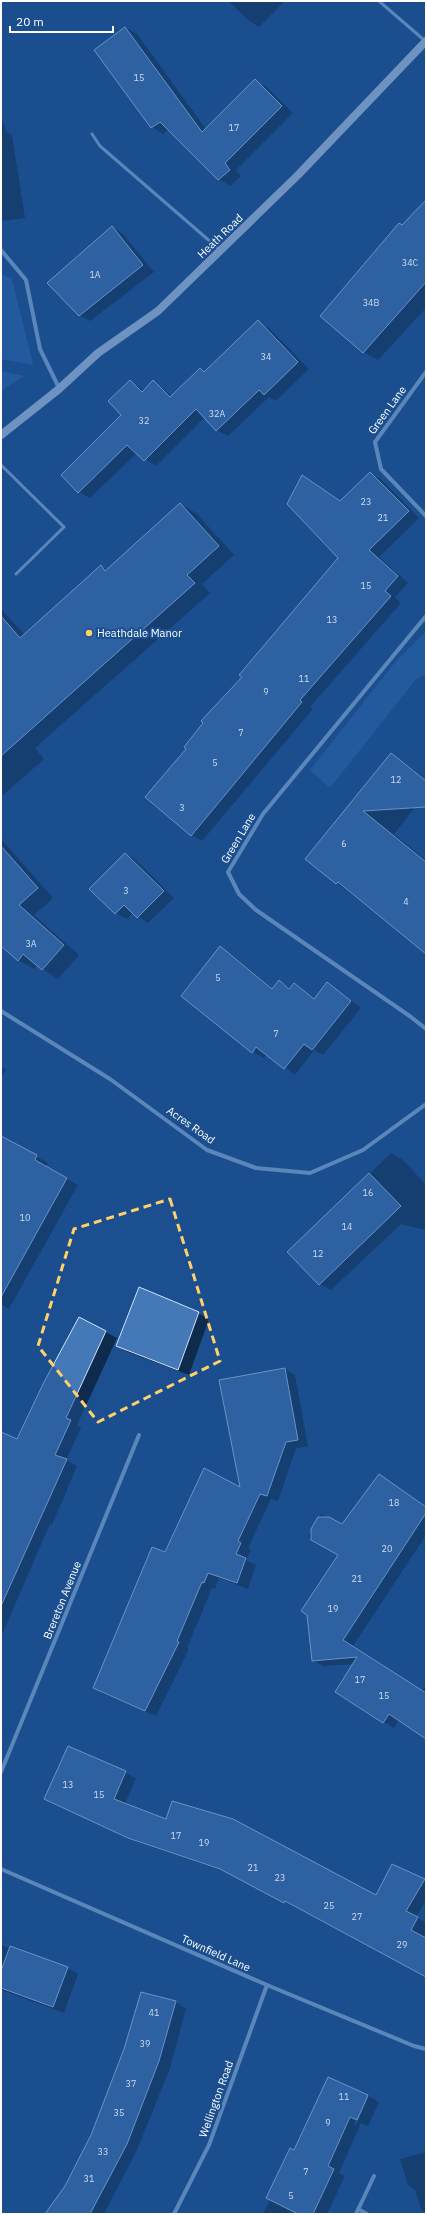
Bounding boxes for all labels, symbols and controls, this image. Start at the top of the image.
scale bar [10,8,113,34]
text: 20 m [16,14,44,29]
house number: 15 [134,72,144,83]
house number: 17 [229,122,239,133]
street label: Heath Road [194,211,246,261]
house number: 34C [402,257,419,268]
house number: 1A [89,269,101,280]
house number: 34B [363,297,379,308]
house number: 34 [261,351,271,362]
street label: Green Lane [365,383,409,437]
house number: 32A [209,408,226,419]
house number: 32 [139,415,149,426]
house number: 23 [361,496,371,507]
house number: 21 [378,512,388,523]
house number: 15 [361,580,371,591]
house number: 13 [327,614,337,625]
place label: Heathdale Manor [97,626,182,640]
marker: Heathdale Manor [84,628,94,638]
house number: 11 [299,673,309,684]
house number: 9 [263,686,269,697]
house number: 7 [238,727,244,738]
house number: 5 [212,757,218,768]
house number: 12 [391,774,401,785]
house number: 3 [179,802,185,813]
street label: Green Lane [218,810,258,866]
house number: 6 [341,838,347,849]
house number: 3 [123,885,129,896]
house number: 4 [403,896,409,907]
house number: 3A [25,938,37,949]
house number: 5 [215,972,221,983]
house number: 7 [273,1028,279,1039]
street label: Acres Road [164,1103,218,1147]
house number: 16 [363,1187,373,1198]
house number: 10 [20,1212,30,1223]
house number: 14 [342,1221,352,1232]
house number: 12 [313,1248,323,1259]
house number: 18 [389,1497,399,1508]
house number: 20 [382,1543,392,1554]
street label: Brereton Avenue [40,1559,84,1641]
house number: 21 [352,1573,362,1584]
house number: 19 [328,1603,338,1614]
house number: 17 [355,1674,365,1685]
house number: 15 [379,1690,389,1701]
house number: 13 [63,1779,73,1790]
house number: 15 [94,1789,104,1800]
house number: 17 [171,1830,181,1841]
house number: 19 [199,1837,209,1848]
house number: 21 [248,1862,258,1873]
house number: 23 [275,1872,285,1883]
house number: 25 [324,1900,334,1911]
house number: 27 [352,1911,362,1922]
street label: Townfield Lane [179,1931,253,1975]
house number: 29 [397,1939,407,1950]
house number: 41 [149,2007,159,2018]
house number: 39 [140,2038,150,2049]
street label: Wellington Road [196,2059,236,2139]
house number: 37 [126,2078,136,2089]
house number: 11 [339,2091,349,2102]
house number: 35 [114,2107,124,2118]
house number: 9 [325,2117,331,2128]
house number: 33 [98,2146,108,2157]
house number: 7 [303,2166,309,2177]
house number: 31 [84,2173,94,2184]
house number: 5 [288,2190,294,2201]

